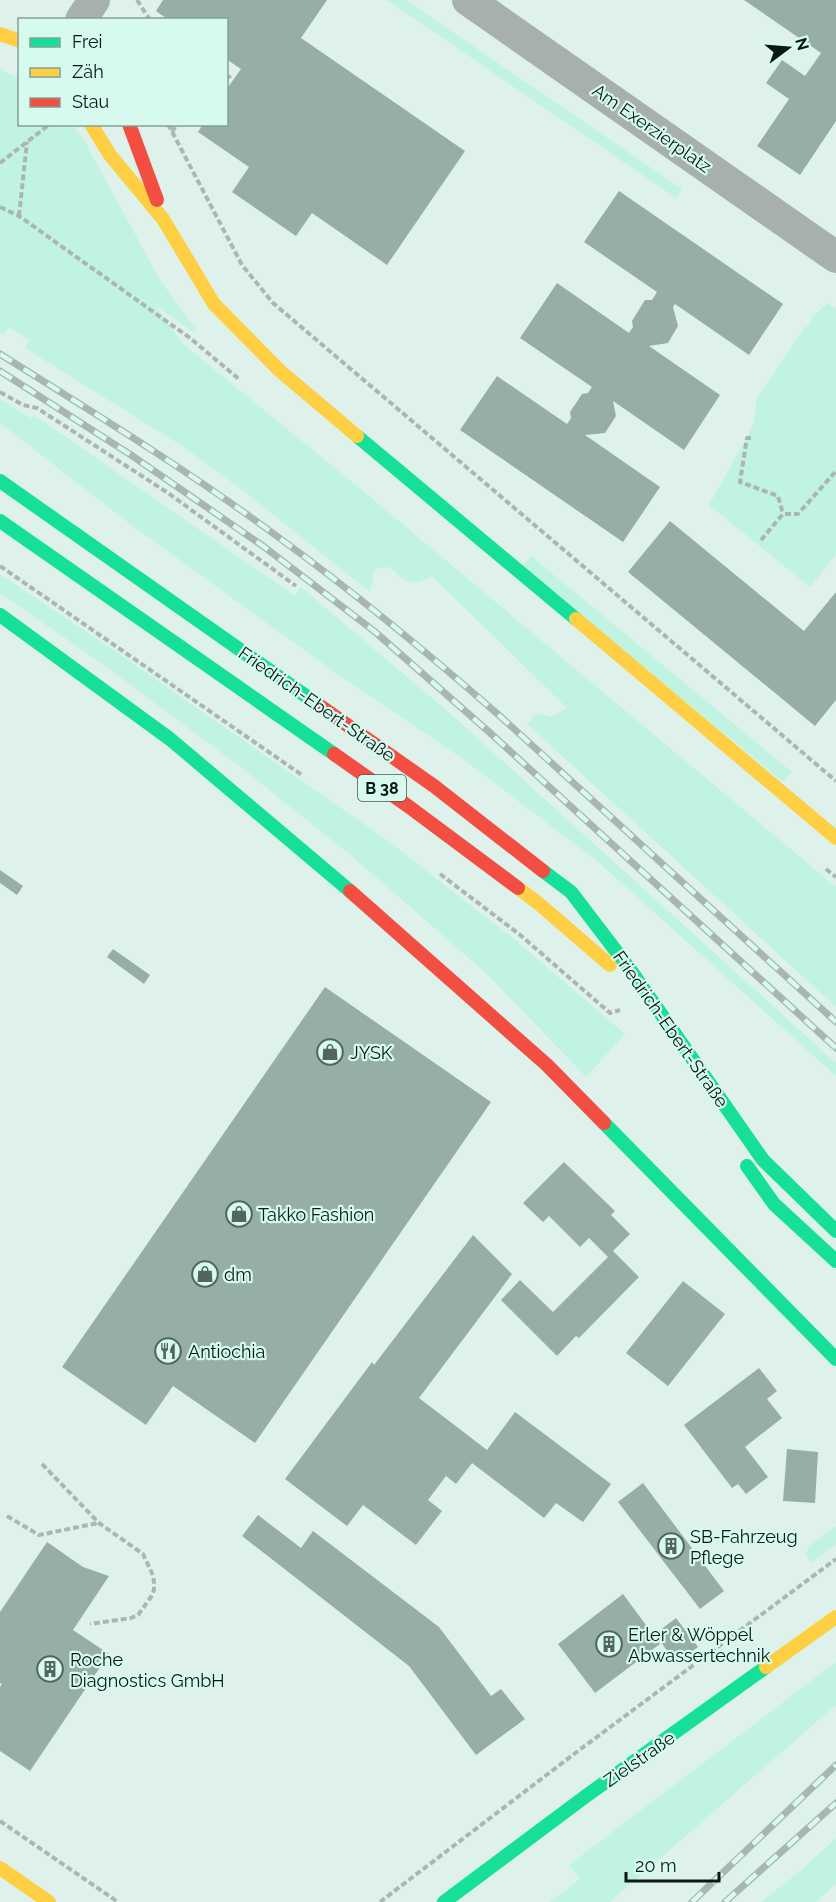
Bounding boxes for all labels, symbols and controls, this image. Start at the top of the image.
legend [18,18,228,126]
north arrow [758,18,818,78]
text: Frei [72,31,102,52]
text: N [791,36,813,52]
text: Zäh [72,61,104,82]
street label: Am Exerzierplatz [589,79,716,177]
text: Stau [72,91,109,112]
street label: Friedrich-Ebert-Straße [235,642,400,766]
road number: B 38 [358,775,406,801]
street label: Friedrich-Ebert-Straße [609,947,733,1112]
shop icon: JYSK [315,1037,345,1067]
place label: JYSK [350,1042,393,1063]
shop icon: Takko Fashion [224,1199,254,1229]
place label: Takko Fashion [258,1204,374,1225]
shop icon: dm [190,1259,220,1289]
place label: dm [224,1264,252,1285]
restaurant icon: Antiochia [153,1336,183,1366]
place label: Antiochia [188,1341,265,1362]
place label: SB-Fahrzeug Pflege [690,1526,798,1568]
building icon: SB-Fahrzeug Pflege [656,1531,686,1561]
place label: Erler & Wöppel Abwassertechnik [628,1624,771,1666]
building icon: Erler & Wöppel Abwassertechnik [594,1629,624,1659]
place label: Roche Diagnostics GmbH [70,1649,224,1691]
building icon: Roche Diagnostics GmbH [35,1654,65,1684]
street label: Zielstraße [599,1727,679,1791]
scale bar [626,1845,719,1883]
text: 20 m [635,1855,677,1876]

